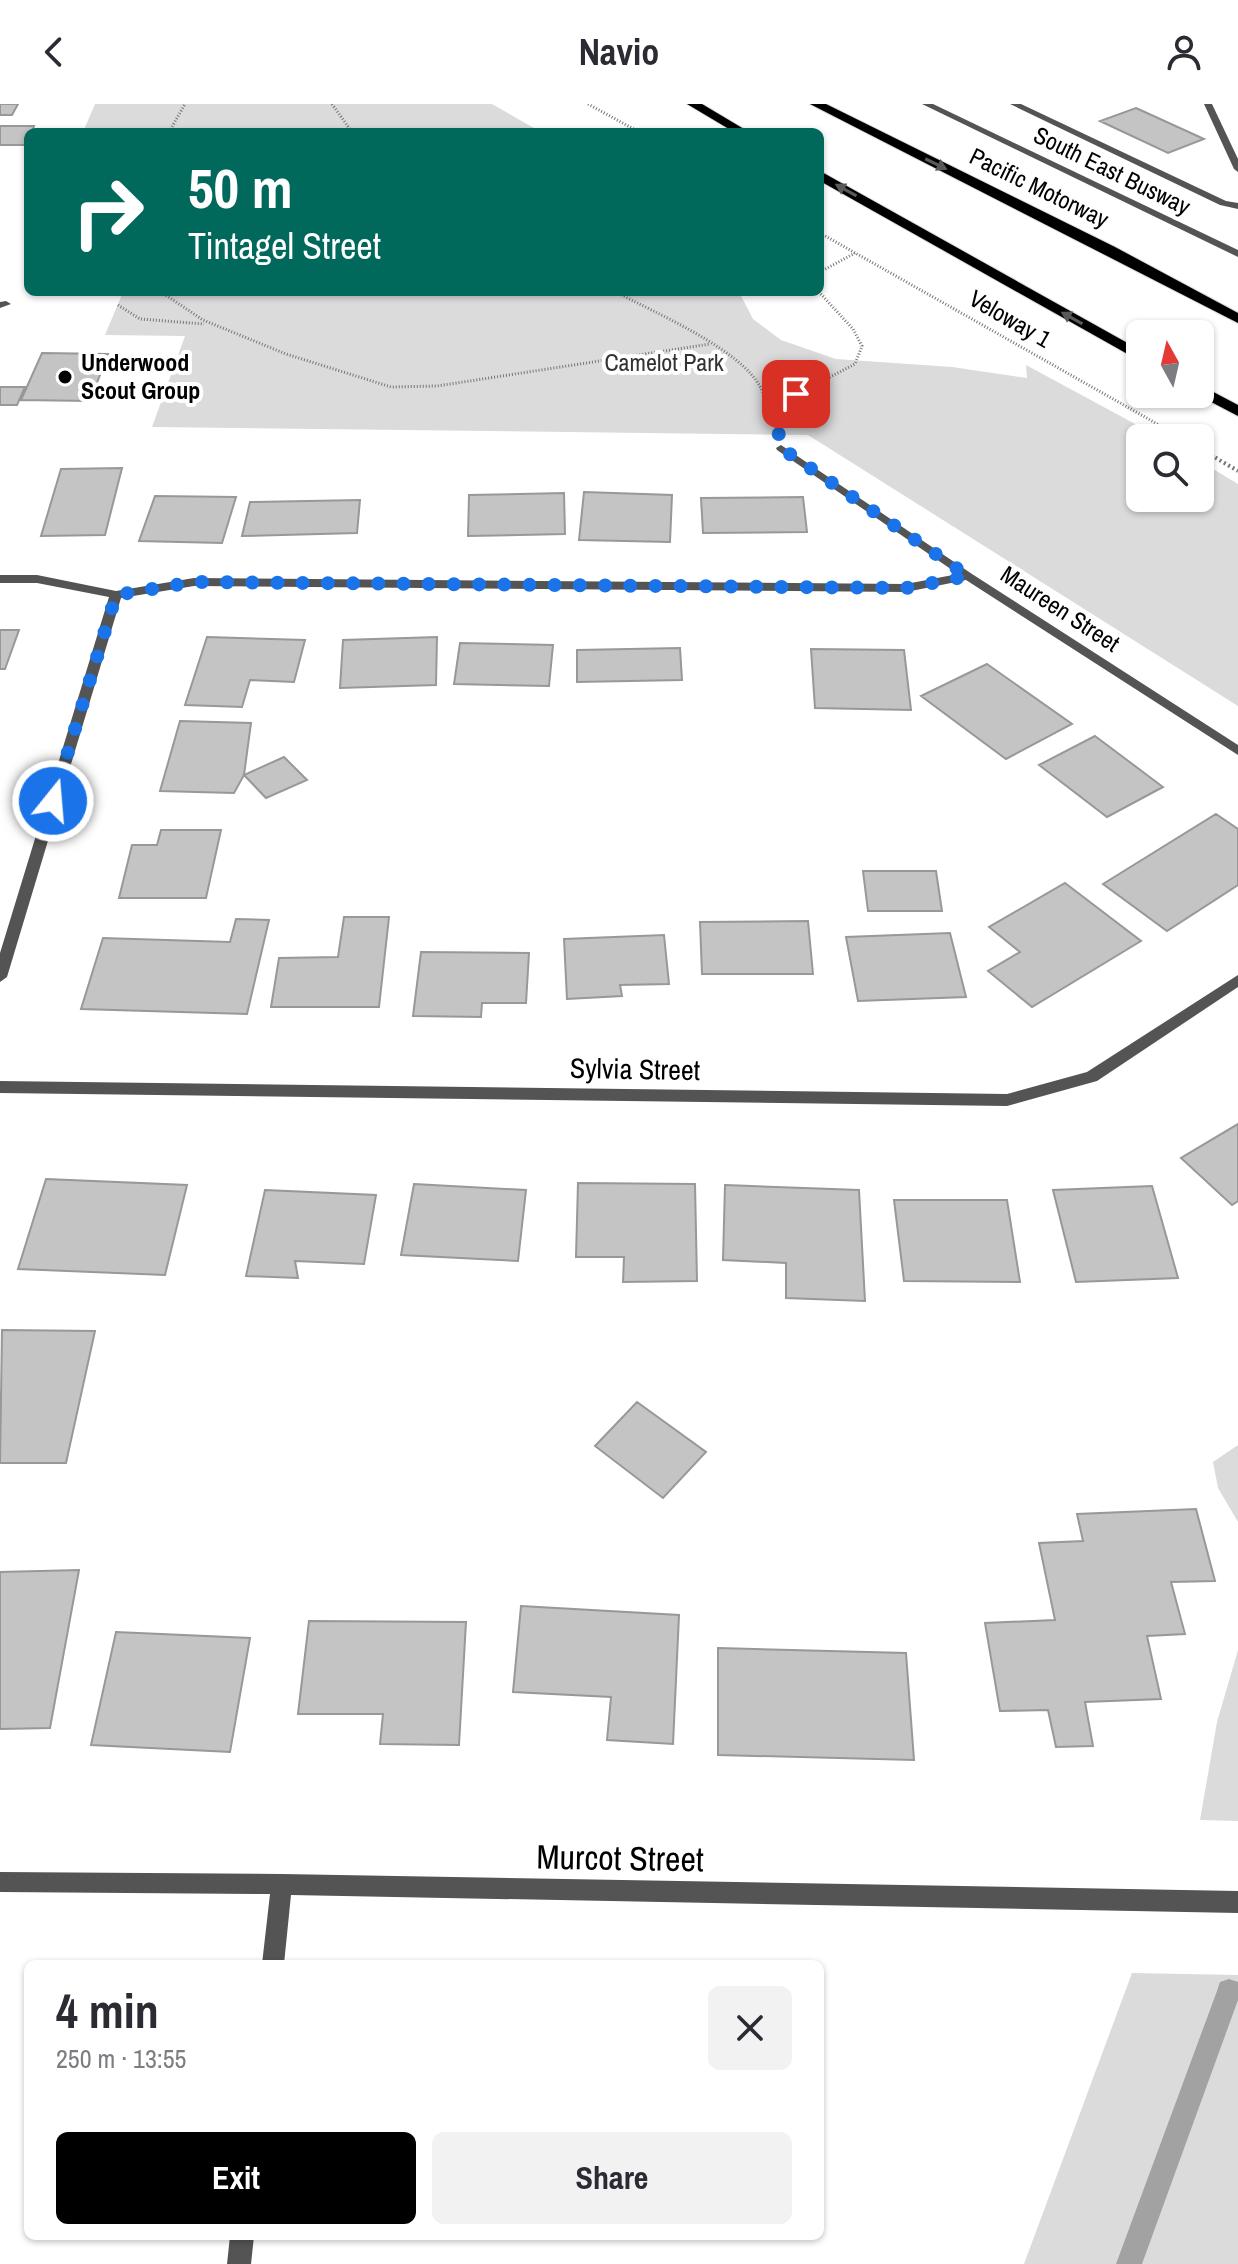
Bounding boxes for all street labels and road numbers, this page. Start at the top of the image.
street label: South East Busway [1029,118,1196,222]
street label: Pacific Motorway [965,140,1114,235]
street label: Veloway 1 [964,282,1057,354]
street label: Maureen Street [995,558,1127,659]
street label: Sylvia Street [570,1049,700,1089]
street label: Murcot Street [536,1834,704,1882]

